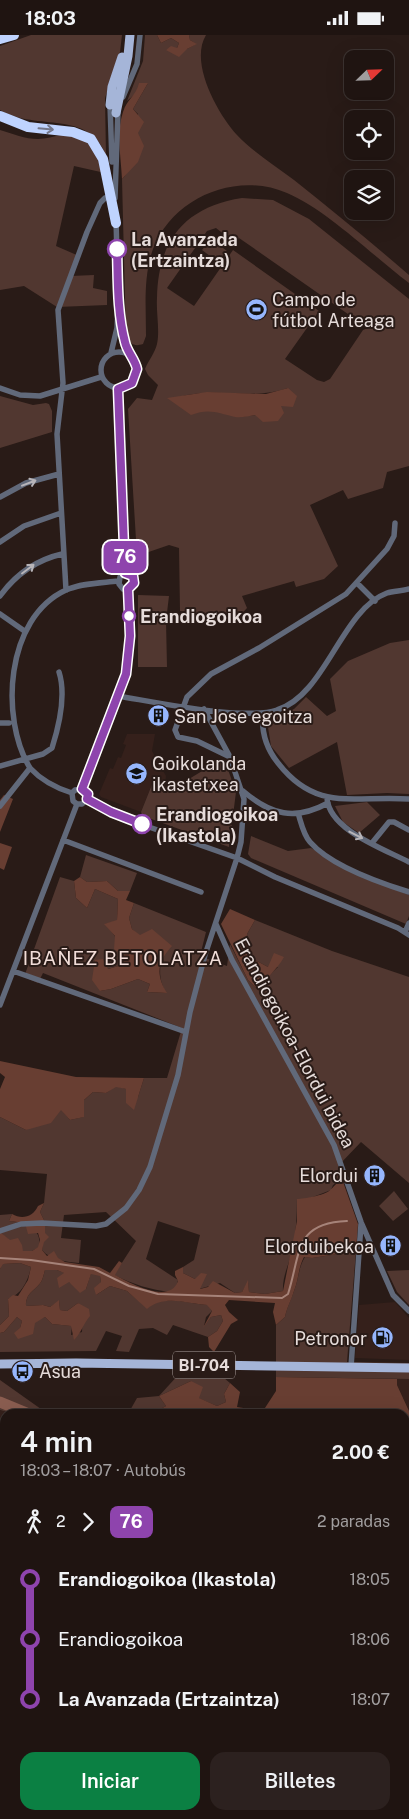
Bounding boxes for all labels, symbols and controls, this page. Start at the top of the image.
text: 18:03 [25,7,76,29]
north arrow [344,50,394,100]
map controls [344,50,394,220]
button: locate [344,110,394,160]
one-way arrow [38,125,54,134]
button: layers [344,170,394,220]
place label: La Avanzada (Ertzaintza) [131,229,238,271]
marker: La Avanzada (Ertzaintza) [107,239,127,259]
place label: Campo de fútbol Arteaga [272,289,395,331]
sports icon: Campo de fútbol Arteaga [244,297,268,321]
one-way arrow [21,478,36,487]
line badge: 76 [102,541,148,573]
text: 76 [114,546,137,567]
one-way arrow [21,564,35,574]
place label: Erandiogoikoa [140,606,262,627]
marker: Erandiogoikoa [122,609,136,623]
building icon: San Jose egoitza [146,704,170,728]
place label: San Jose egoitza [174,706,313,727]
place label: Goikolanda ikastetxea [152,753,246,795]
school or university icon: Goikolanda ikastetxea [124,761,148,785]
place label: Erandiogoikoa (Ikastola) [156,804,278,846]
marker: Erandiogoikoa (Ikastola) [132,814,152,834]
one-way arrow [348,831,363,840]
street label: Erandiogoikoa-Elordui bidea [231,934,359,1152]
district label: IBAÑEZ BETOLATZA [23,947,223,969]
building icon: Elordui [362,1163,386,1187]
place label: Elordui [299,1165,358,1186]
building icon: Elorduibekoa [378,1234,402,1258]
place label: Elorduibekoa [264,1236,374,1257]
fuel station icon: Petronor [371,1326,395,1350]
place label: Petronor [294,1328,367,1349]
road number: BI-704 [173,1351,235,1379]
bus stop icon: Asua [11,1359,35,1383]
place label: Asua [39,1361,81,1382]
text: 4 min [20,1425,93,1458]
text: 2.00 € [332,1441,390,1463]
text: 18:03 – 18:07 · Autobús [20,1461,186,1480]
icon: walk [20,1508,48,1536]
icon: forward [74,1508,102,1536]
text: 76 [120,1511,143,1532]
text: 2 [56,1512,66,1531]
text: 2 paradas [317,1512,390,1531]
text: Erandiogoikoa (Ikastola) [58,1568,277,1590]
text: 18:05 [349,1570,390,1589]
text: Erandiogoikoa [58,1628,183,1650]
text: 18:06 [350,1630,390,1649]
text: La Avanzada (Ertzaintza) [58,1688,280,1710]
text: 18:07 [350,1690,390,1709]
button: Iniciar [20,1752,200,1810]
button: Billetes [210,1752,390,1810]

